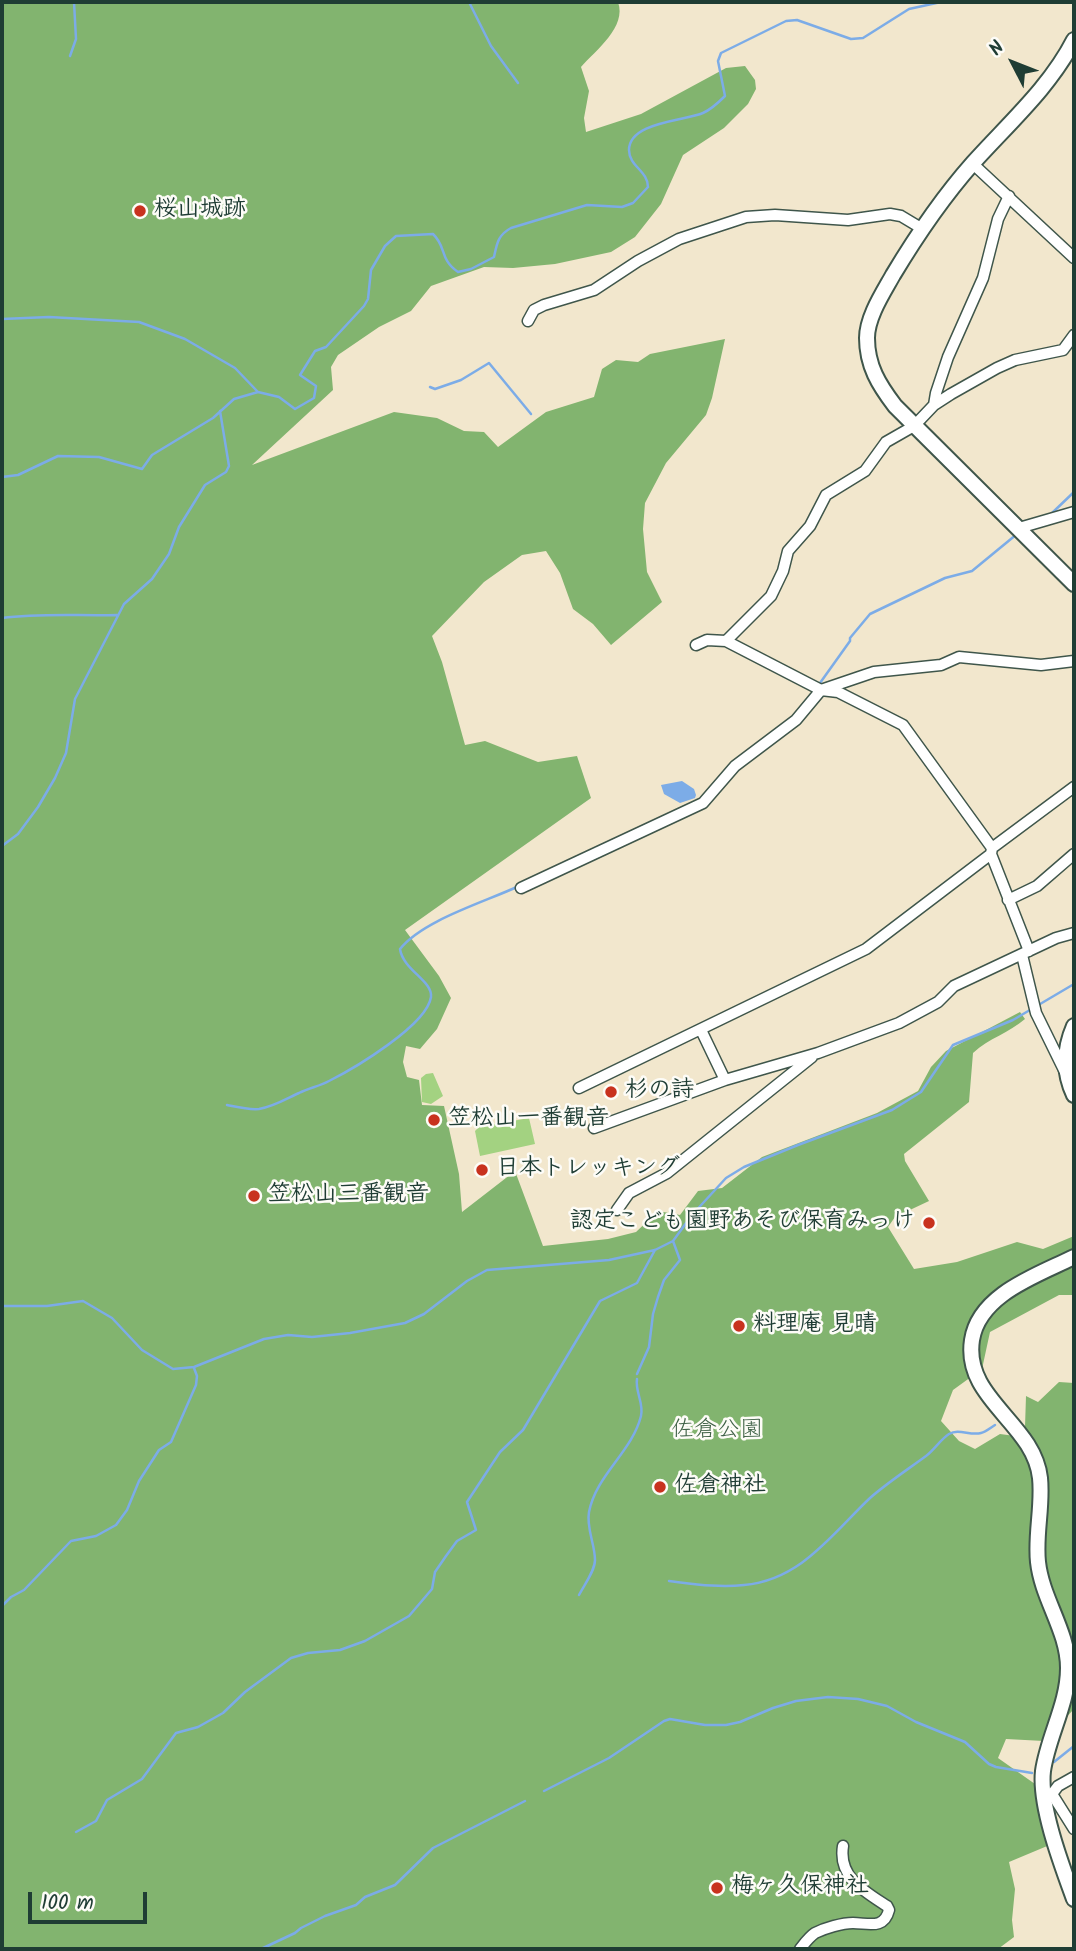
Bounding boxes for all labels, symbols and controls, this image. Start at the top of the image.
north arrow [978,28,1048,98]
text: N [982,34,1013,63]
place label: 桜山城跡 [154,197,246,225]
marker: 桜山城跡 [132,203,148,219]
place label: 杉の詩 [625,1078,694,1106]
marker: 杉の詩 [603,1084,619,1100]
place label: 笠松山一番観音 [448,1106,609,1134]
marker: 笠松山一番観音 [426,1112,442,1128]
place label: 日本トレッキング [496,1156,680,1184]
marker: 日本トレッキング [474,1162,490,1178]
place label: 笠松山三番観音 [268,1182,429,1210]
marker: 笠松山三番観音 [246,1188,262,1204]
place label: 認定こども園野あそび保育みっけ [570,1209,915,1237]
marker: 認定こども園野あそび保育みっけ [921,1215,937,1231]
place label: 料理庵 見晴 [753,1312,877,1340]
marker: 料理庵 見晴 [731,1318,747,1334]
park label: 佐倉公園 [671,1418,763,1446]
place label: 佐倉神社 [674,1473,766,1501]
marker: 佐倉神社 [652,1479,668,1495]
place label: 梅ヶ久保神社 [731,1874,869,1902]
scale bar [32,1878,150,1922]
marker: 梅ヶ久保神社 [709,1880,725,1896]
text: 100 m [41,1887,94,1920]

